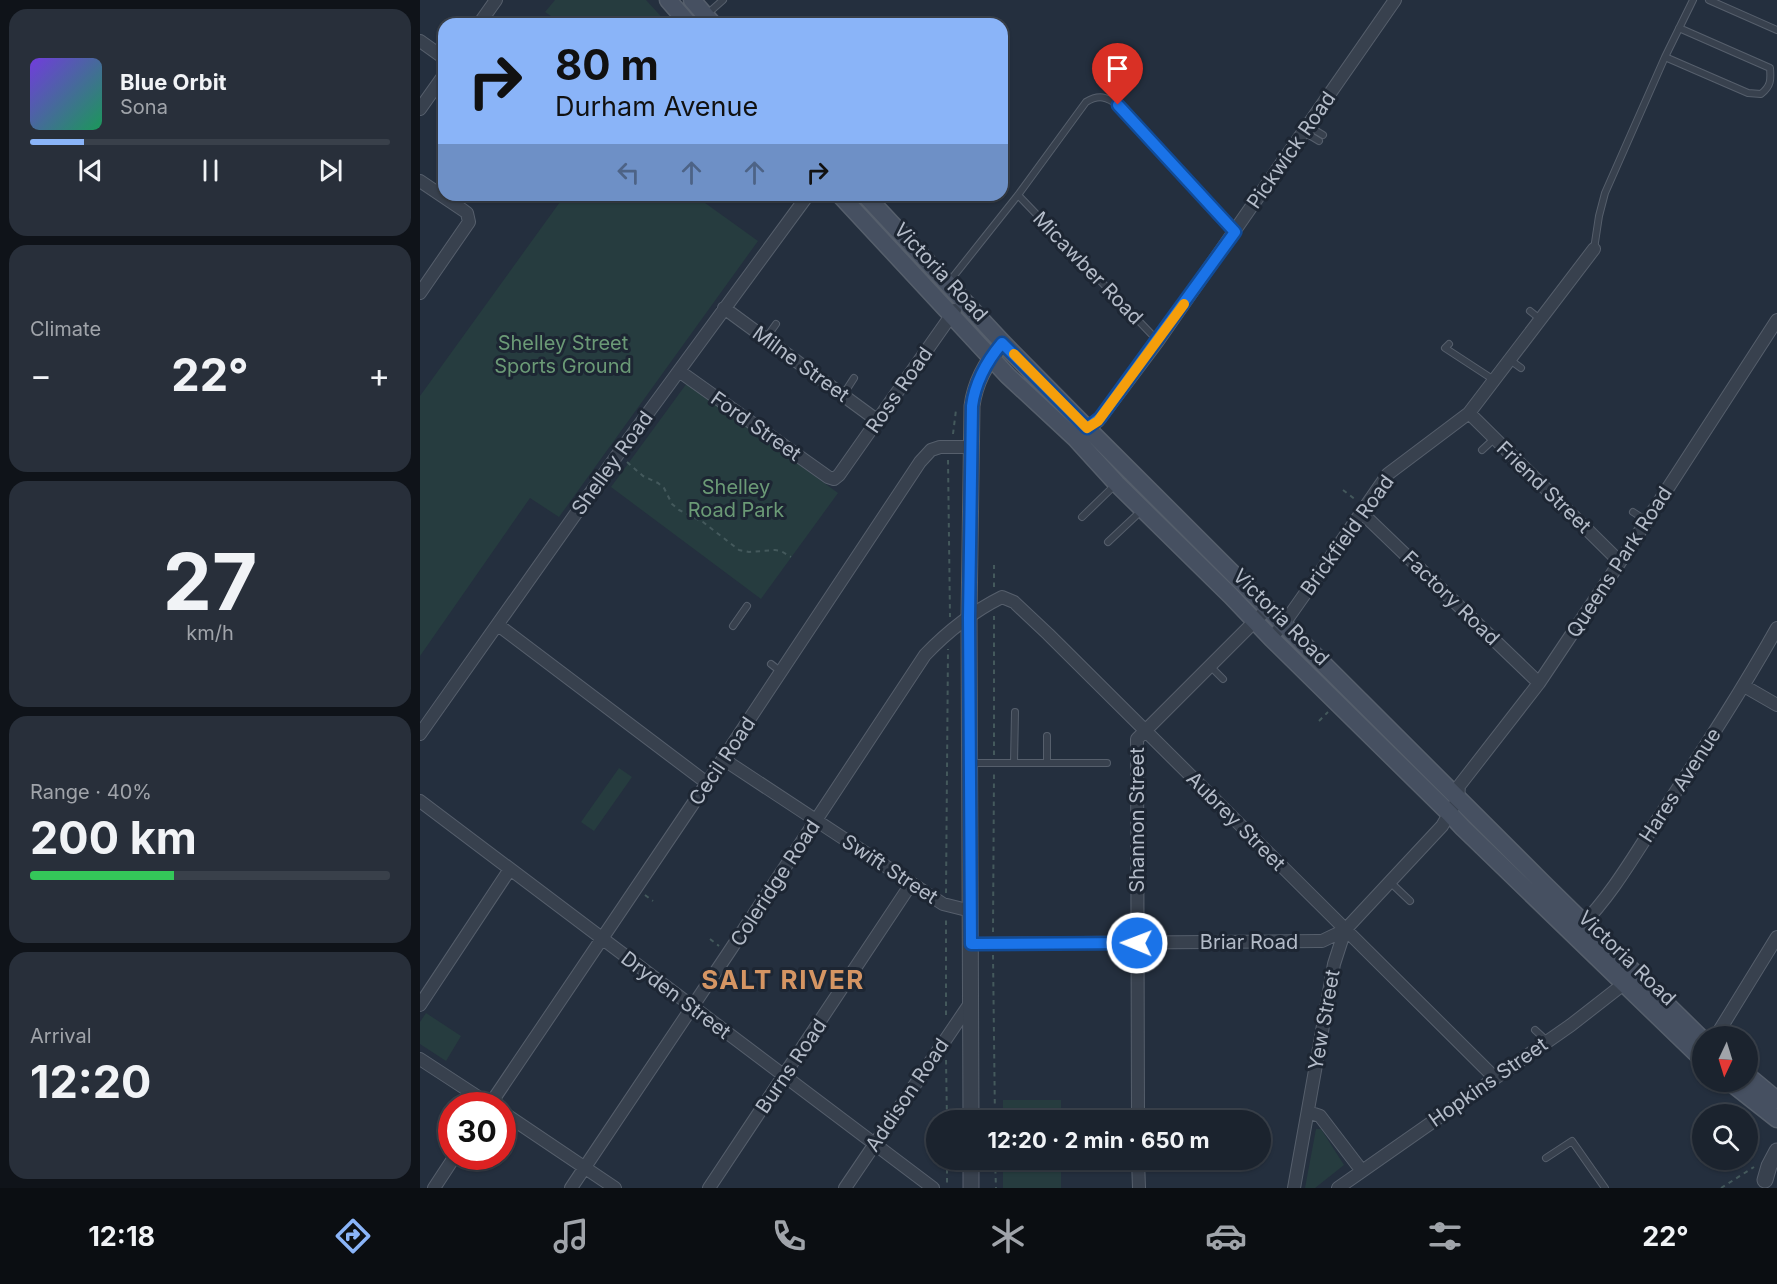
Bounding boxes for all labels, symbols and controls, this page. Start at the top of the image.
text: 80 m [555,39,659,90]
icon: right [456,42,534,120]
pin [1092,43,1143,105]
icon: arrive [1101,52,1134,85]
text: Blue Orbit [120,69,227,95]
street label: Pickwick Road [1242,87,1340,213]
text: Durham Avenue [555,90,758,123]
text: Sona [120,95,168,119]
icon: previous [74,154,107,187]
icon: pause [194,154,227,187]
icon: next [314,154,347,187]
icon: left [612,156,645,189]
icon: ahead [675,156,708,189]
icon: ahead [738,156,771,189]
icon: right [801,156,834,189]
street label: Micawber Road [1028,207,1148,329]
street label: Victoria Road [889,218,993,326]
text: Climate [30,317,101,341]
street label: Milne Street [748,321,854,407]
park label: Shelley Street Sports Ground [494,331,632,378]
street label: Ross Road [861,342,937,438]
text: 22° [171,347,249,402]
text: − [30,355,52,395]
text: + [368,355,390,395]
street label: Ford Street [706,386,806,466]
street label: Shelley Road [566,406,658,520]
street label: Friend Street [1492,436,1596,538]
street label: Brickfield Road [1295,470,1399,600]
park label: Shelley Road Park [688,475,784,522]
street label: Queens Park Road [1561,482,1677,642]
text: 27 [163,534,257,629]
street label: Factory Road [1398,546,1504,650]
street label: Victoria Road [1228,564,1334,670]
text: km/h [186,621,234,645]
street label: Cecil Road [684,712,760,810]
street label: Hares Avenue [1634,723,1726,847]
street label: Shannon Street [1125,747,1149,893]
street label: Aubrey Street [1182,767,1291,876]
text: Range · 40% [30,780,152,804]
text: 200 km [30,810,197,865]
street label: Coleridge Road [725,815,825,951]
street label: Swift Street [838,829,943,909]
street label: Victoria Road [1573,906,1681,1010]
position arrow [1105,911,1169,975]
street label: Briar Road [1200,930,1298,954]
street label: Dryden Street [616,946,736,1044]
district label: SALT RIVER [701,964,865,995]
street label: Yew Street [1303,967,1345,1072]
street label: Burns Road [751,1014,831,1118]
text: Arrival [30,1024,92,1048]
north arrow [1692,1026,1758,1092]
map controls [1692,1026,1758,1170]
street label: Hopkins Street [1424,1032,1552,1132]
street label: Addison Road [860,1034,954,1156]
text: 12:20 [30,1054,151,1109]
speed limit sign: 30 [438,1092,516,1170]
button: search [1692,1104,1758,1170]
text: 12:20 · 2 min · 650 m [987,1127,1210,1153]
icon: directions [332,1215,374,1257]
icon: music [550,1215,592,1257]
icon: phone [768,1215,810,1257]
icon: climate [987,1215,1029,1257]
icon: car [1205,1215,1247,1257]
icon: filters [1424,1215,1466,1257]
text: 12:18 [88,1220,155,1253]
text: 22° [1642,1220,1689,1253]

